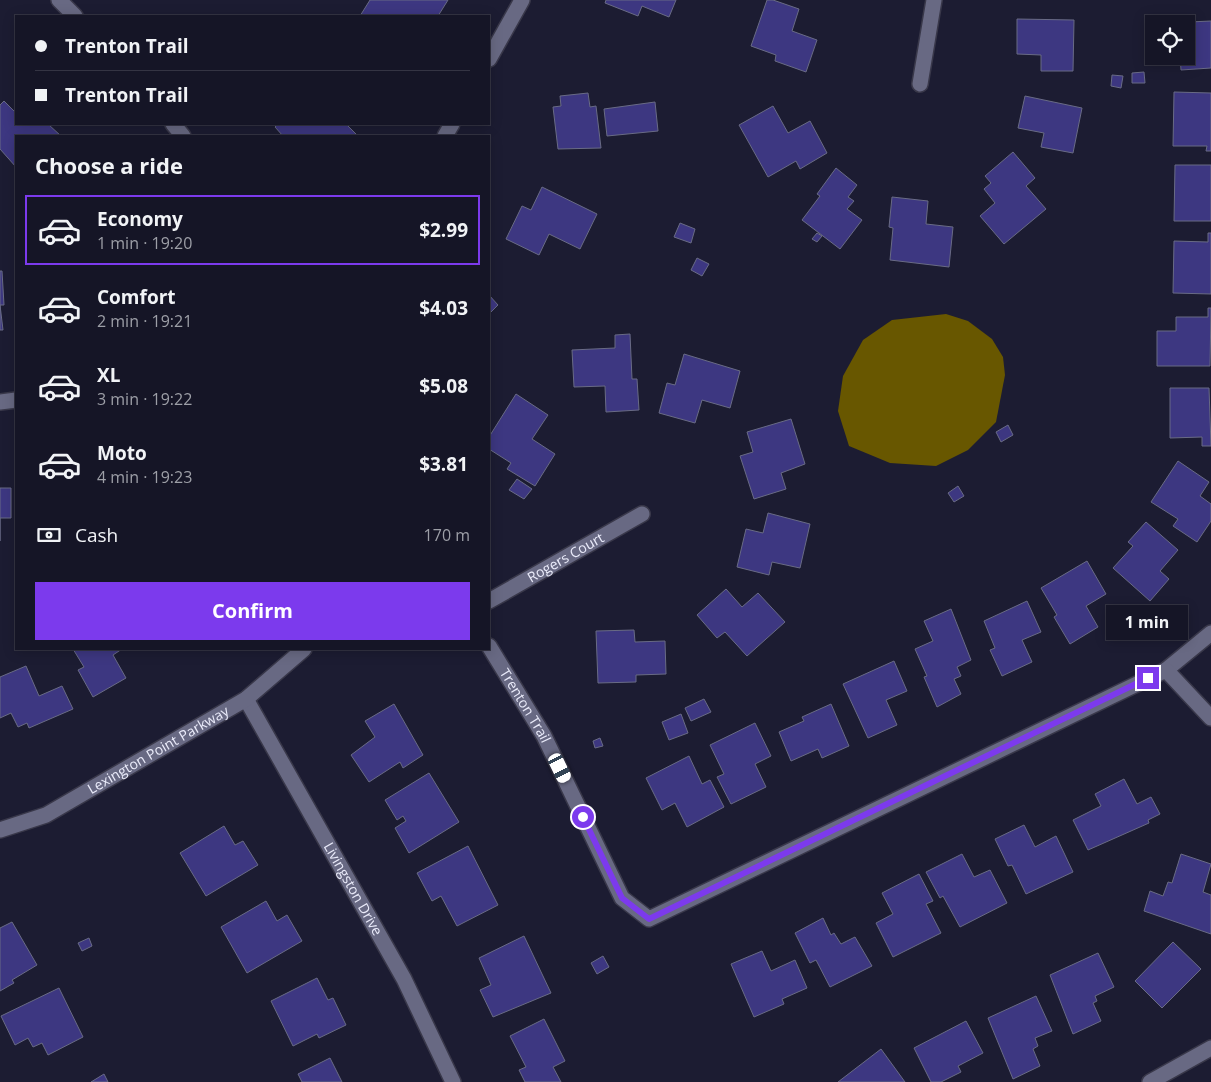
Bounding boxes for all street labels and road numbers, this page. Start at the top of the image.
street label: Rogers Court [524,528,607,586]
street label: Trenton Trail [496,665,556,746]
street label: Lexington Point Parkway [84,701,233,798]
street label: Livingston Drive [320,839,388,939]

